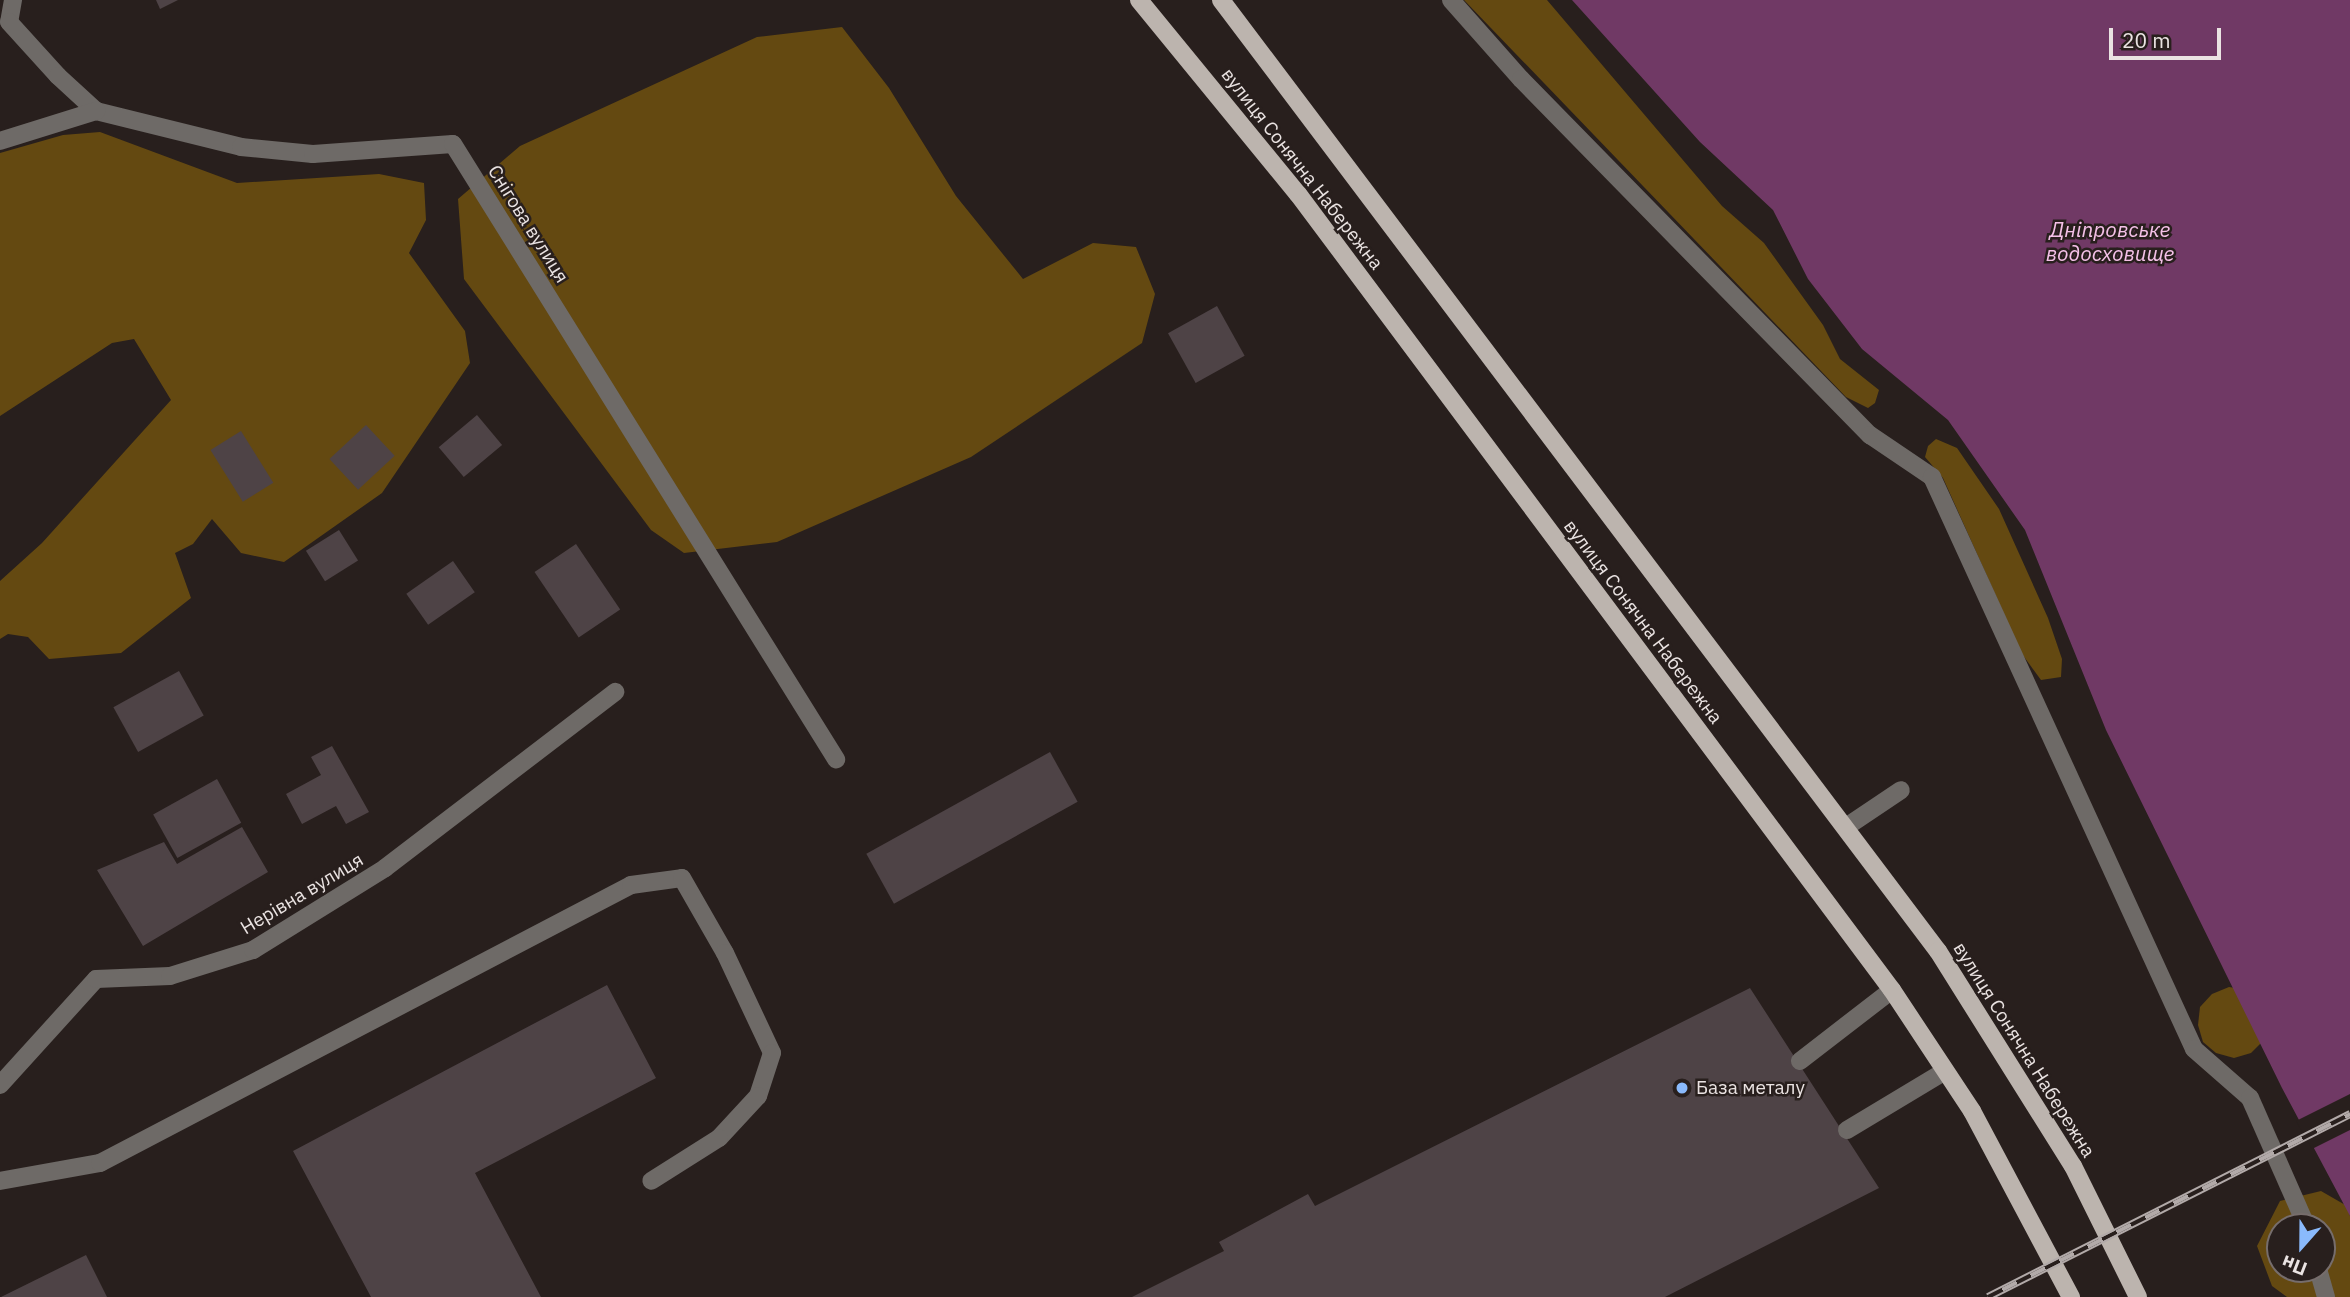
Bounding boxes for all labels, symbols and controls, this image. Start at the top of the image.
scale bar [2112,14,2224,58]
text: 20 m [2122,26,2171,54]
street label: вулиця Сонячна Набережна [1216,64,1388,274]
street label: Снігова вулиця [483,161,573,287]
water label: Дніпровське водосховище [2046,216,2174,266]
street label: вулиця Сонячна Набережна [1559,516,1727,728]
street label: Нерівна вулиця [236,848,368,940]
street label: вулиця Сонячна Набережна [1948,938,2100,1162]
place label: База металу [1696,1077,1805,1099]
marker: База металу [1674,1080,1690,1096]
north arrow [2266,1213,2336,1283]
text: Пн [2278,1250,2310,1281]

